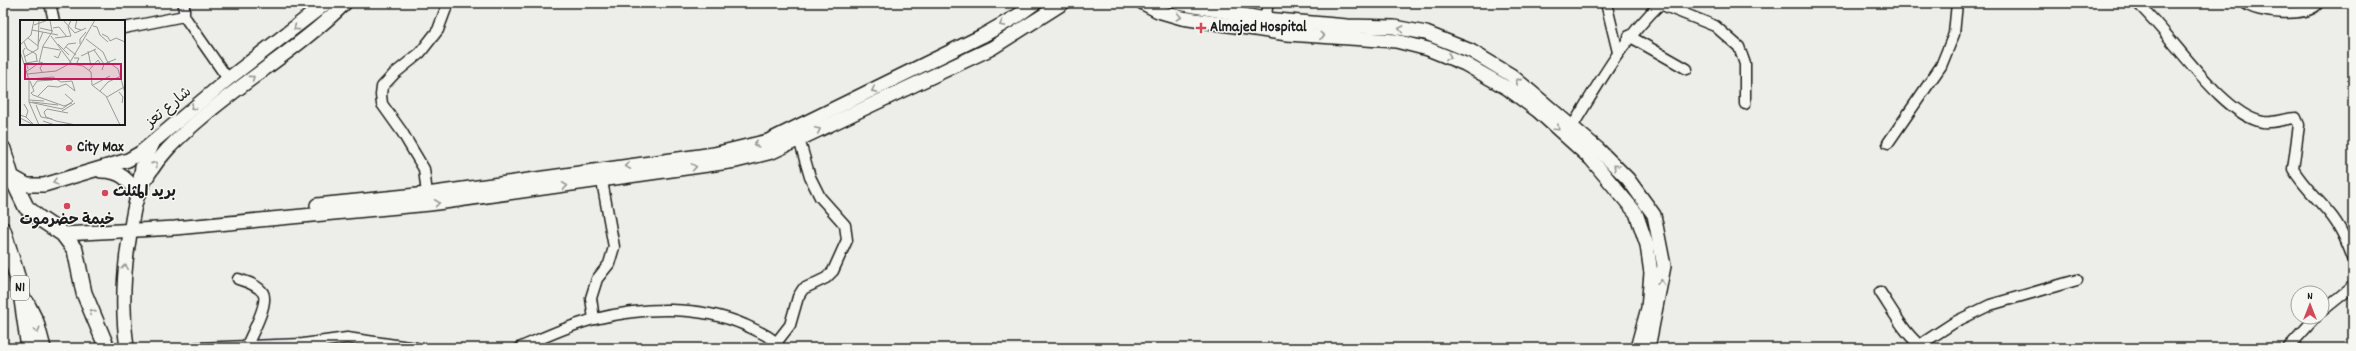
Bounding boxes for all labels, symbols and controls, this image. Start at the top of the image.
one-way arrow [1176,12,1183,20]
place label: Almajed Hospital [1210,17,1307,39]
inset map [20,20,125,125]
one-way arrow [999,20,1006,27]
marker: Almajed Hospital [1195,22,1207,34]
one-way arrow [294,23,301,30]
one-way arrow [1398,25,1404,33]
one-way arrow [1319,32,1325,41]
one-way arrow [1446,53,1453,61]
one-way arrow [247,76,254,83]
one-way arrow [1515,79,1523,86]
street label: شارع تعز [140,82,197,135]
one-way arrow [871,85,878,93]
one-way arrow [191,103,198,110]
one-way arrow [1552,124,1560,131]
one-way arrow [813,127,821,135]
place label: City Max [77,137,124,159]
one-way arrow [753,139,759,147]
marker: City Max [64,143,74,153]
one-way arrow [150,161,158,168]
one-way arrow [625,161,631,170]
one-way arrow [691,163,697,172]
one-way arrow [1613,164,1621,172]
one-way arrow [52,177,59,186]
one-way arrow [562,181,569,190]
place label: بريد المثلث [113,182,176,204]
marker: بريد المثلث [100,188,110,198]
one-way arrow [434,199,440,208]
marker: خيمة حضرموت [62,201,72,211]
place label: خيمة حضرموت [20,210,114,232]
one-way arrow [120,264,129,270]
road number: N1 [11,276,29,300]
one-way arrow [1656,279,1665,285]
north arrow [2290,285,2330,325]
text: N [2307,289,2313,305]
one-way arrow [90,309,97,316]
one-way arrow [33,326,41,333]

